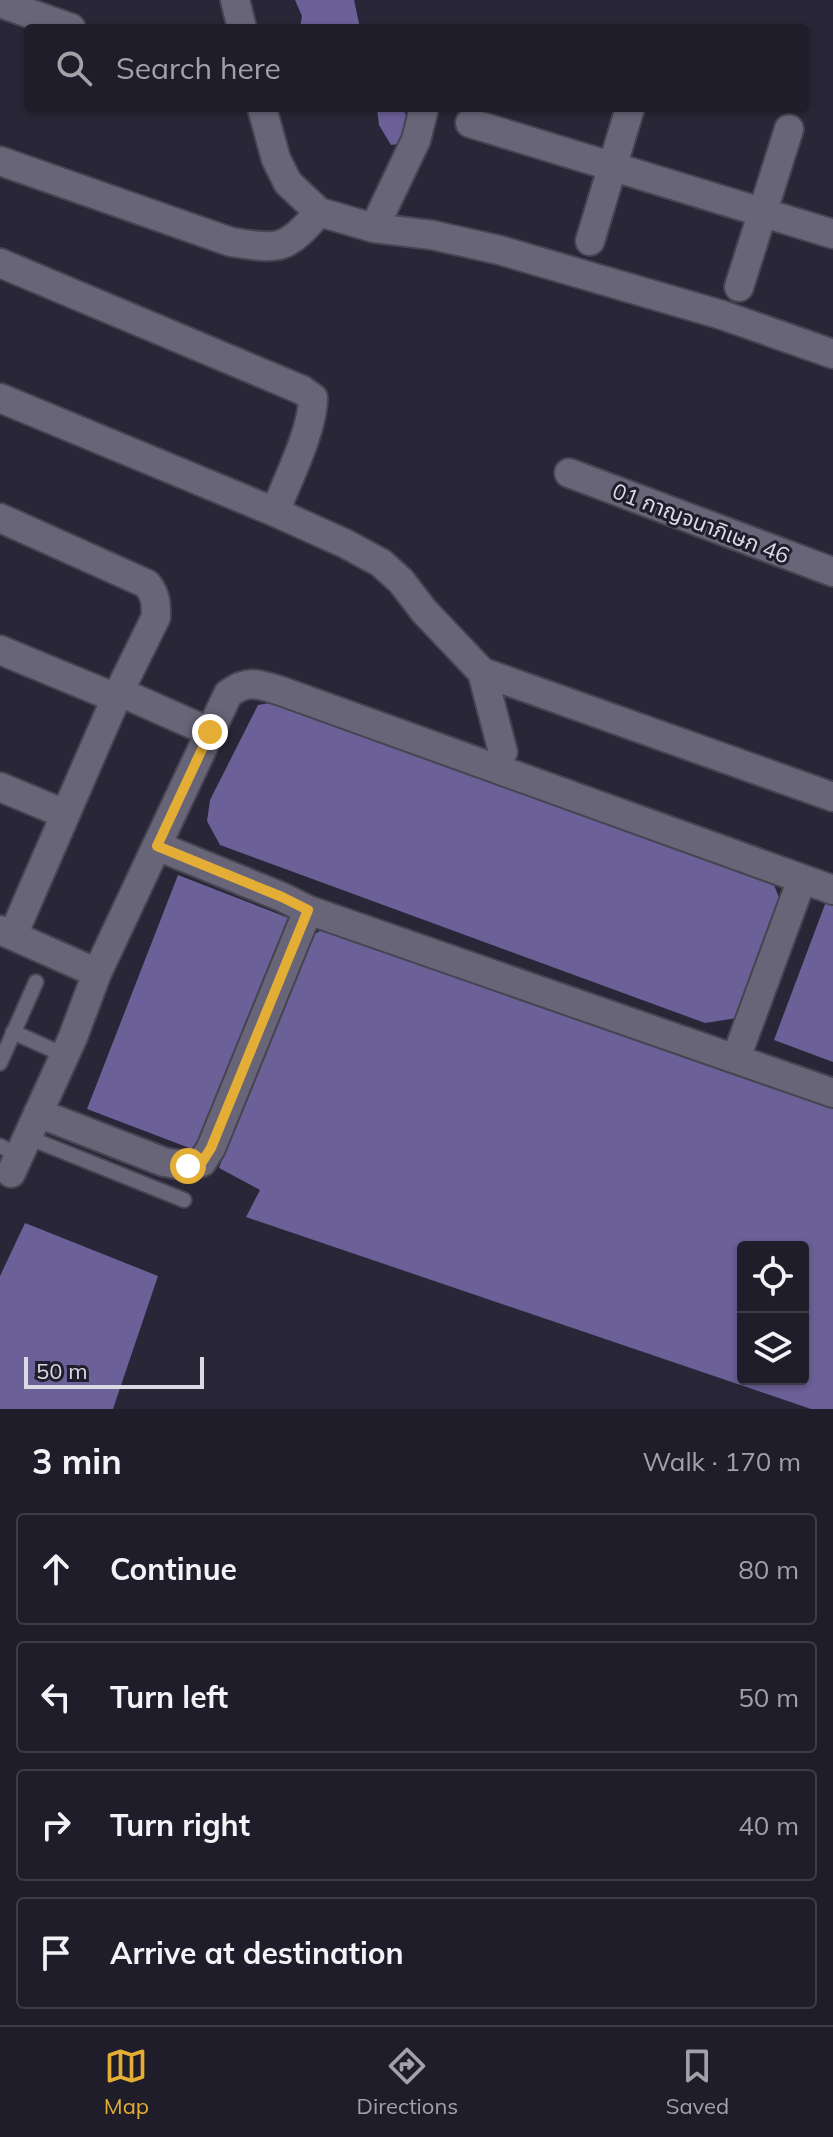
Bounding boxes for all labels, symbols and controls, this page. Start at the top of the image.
search box [24,24,809,112]
icon: search [52,46,96,90]
text: Search here [116,49,281,87]
street label: 01 กาญจนาภิเษก 46 [609,476,793,570]
route end [192,714,228,750]
route start [170,1148,206,1184]
map controls [737,1241,809,1385]
button: locate [737,1241,809,1313]
button: layers [737,1313,809,1385]
scale bar [24,1353,204,1389]
text: 50 m [36,1357,87,1385]
text: 3 min [32,1440,122,1483]
text: Walk · 170 m [642,1445,801,1478]
icon: ahead [34,1547,78,1591]
text: Continue [110,1550,237,1588]
text: 80 m [738,1553,799,1586]
icon: left [34,1675,78,1719]
text: Turn left [110,1678,228,1716]
text: 50 m [738,1681,799,1714]
icon: right [34,1803,78,1847]
text: Turn right [110,1806,250,1844]
text: 40 m [738,1809,799,1842]
icon: arrive [34,1931,78,1975]
text: Arrive at destination [110,1934,404,1972]
tab: Map [104,2044,149,2120]
tab: Directions [357,2044,458,2120]
tab: Saved [666,2044,729,2120]

